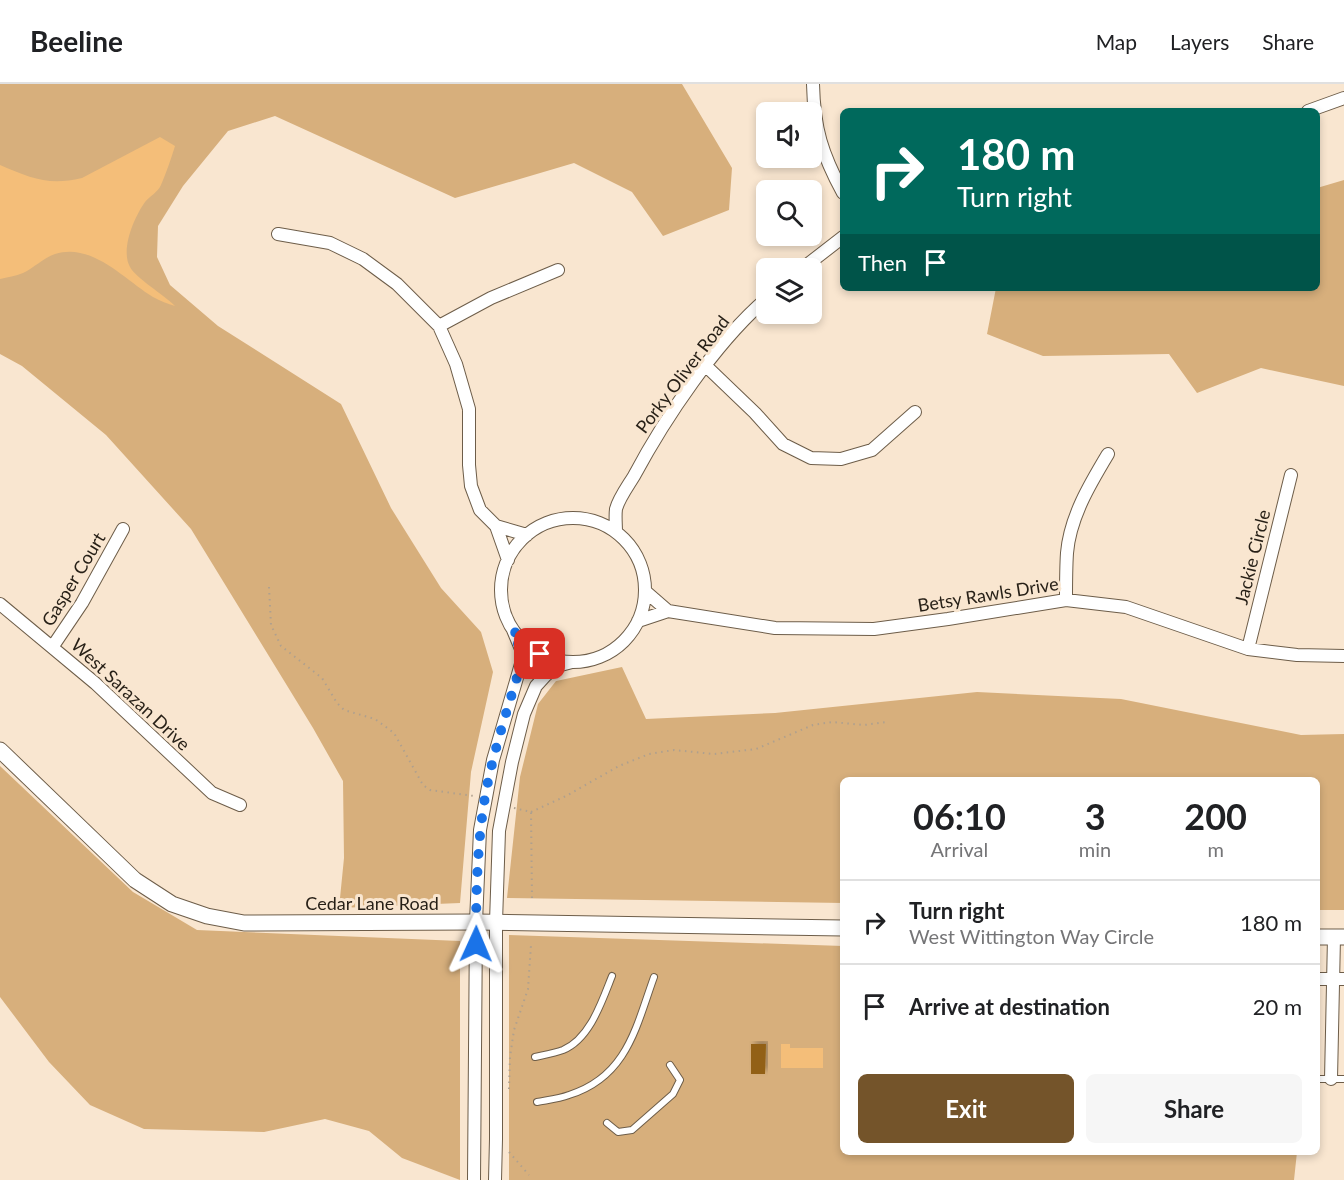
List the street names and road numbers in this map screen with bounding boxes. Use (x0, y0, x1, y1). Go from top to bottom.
street label: Porky Oliver Road (631, 311, 733, 437)
street label: Jackie Circle (1230, 507, 1274, 607)
street label: Gasper Court (36, 528, 110, 630)
street label: Betsy Rawls Drive (916, 572, 1060, 616)
street label: West Sarazan Drive (67, 633, 195, 755)
street label: Cedar Lane Road (305, 892, 439, 914)

